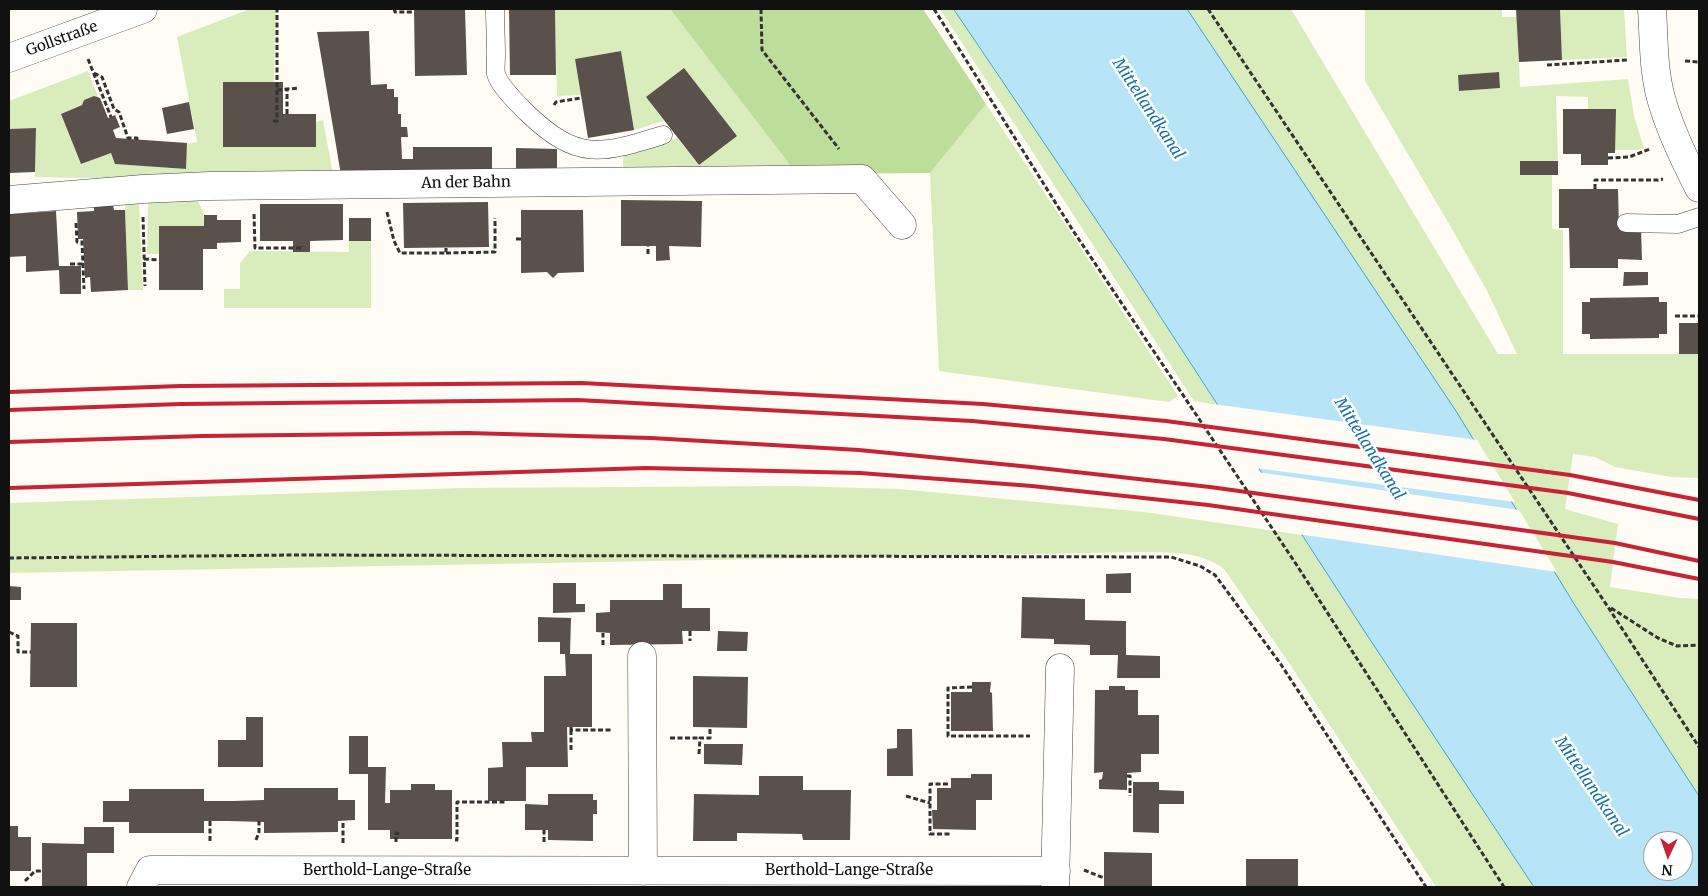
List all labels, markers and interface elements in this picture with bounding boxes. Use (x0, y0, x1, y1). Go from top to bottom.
street label: Gollstraße (24, 18, 100, 60)
water label: Mittellandkanal (1108, 55, 1188, 163)
street label: An der Bahn (421, 173, 511, 193)
water label: Mittellandkanal (1330, 394, 1408, 504)
water label: Mittellandkanal (1550, 733, 1632, 841)
north arrow (1643, 831, 1693, 881)
text: N (1661, 861, 1673, 879)
street label: Berthold-Lange-Straße (303, 862, 471, 880)
street label: Berthold-Lange-Straße (765, 862, 933, 880)

